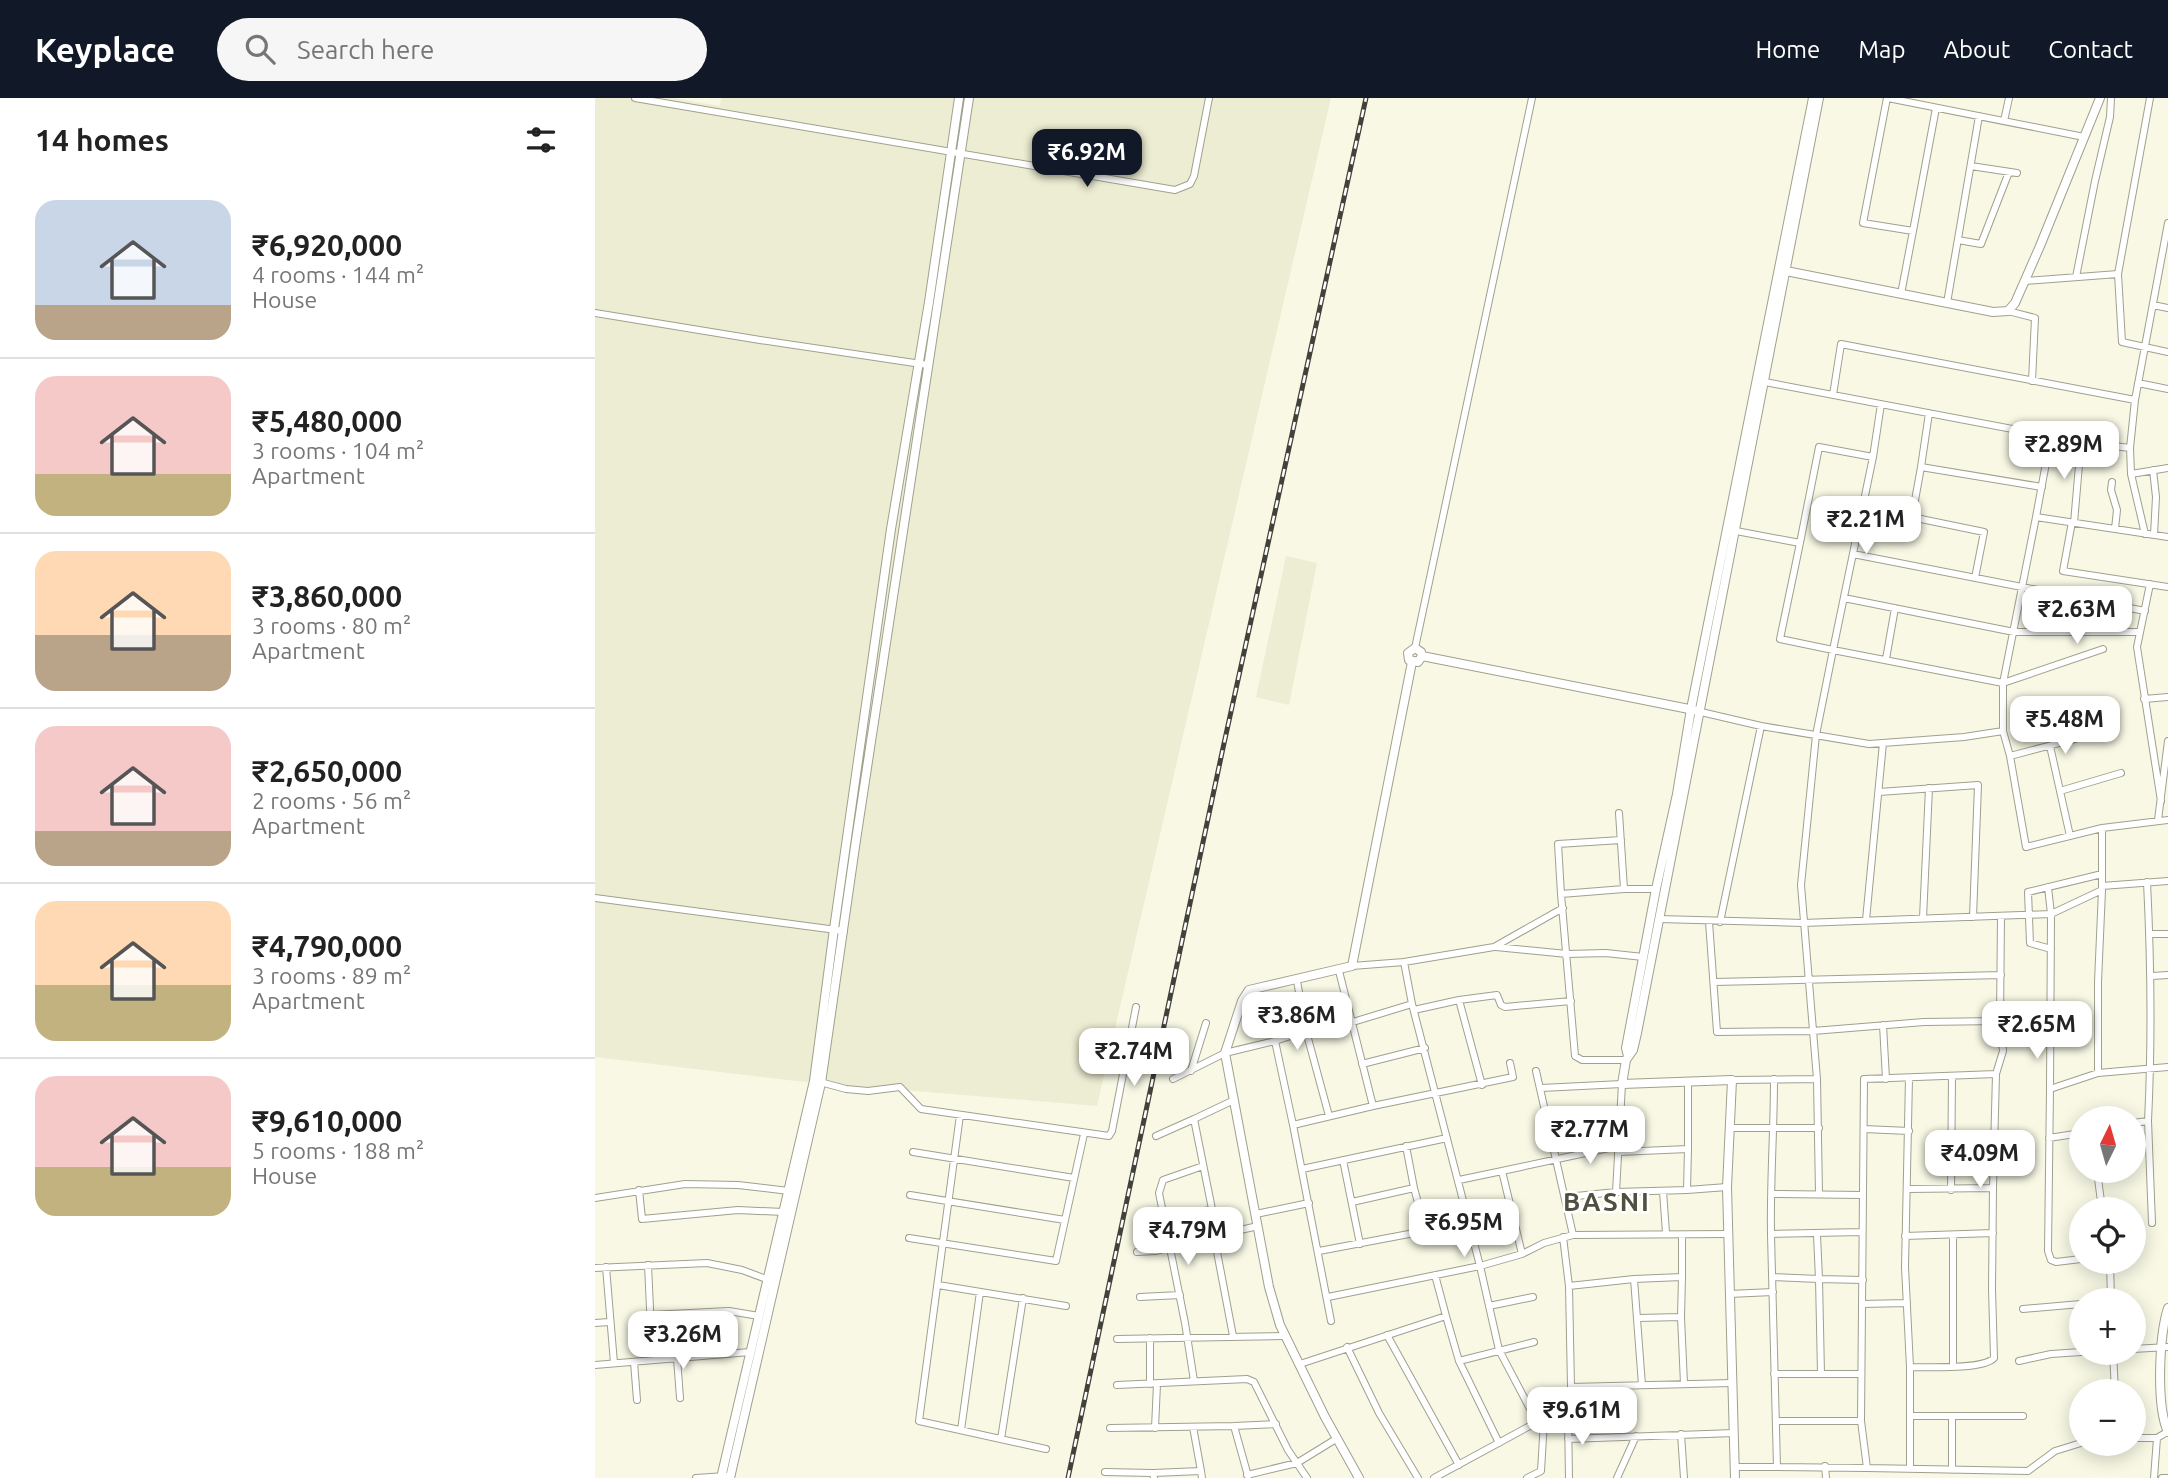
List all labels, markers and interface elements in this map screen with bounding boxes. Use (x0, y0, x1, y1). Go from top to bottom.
search box (217, 18, 707, 81)
icon: search (241, 30, 279, 68)
text: Keyplace (35, 31, 175, 68)
text: Search here (297, 35, 434, 64)
text: Home (1755, 36, 1820, 63)
text: Map (1858, 36, 1905, 63)
text: About (1943, 36, 2010, 63)
text: Contact (2048, 36, 2133, 63)
icon: filters (522, 121, 560, 159)
text: 14 homes (35, 123, 169, 157)
pin: ₹6.92M (1030, 130, 1144, 189)
text: ₹6.92M (1048, 139, 1126, 164)
icon: home (91, 228, 175, 312)
text: ₹6,920,000 (252, 228, 402, 262)
text: 4 rooms · 144 m² (252, 262, 424, 287)
text: House (252, 287, 317, 312)
icon: home (91, 404, 175, 488)
text: ₹5,480,000 (252, 404, 402, 438)
pin: ₹2.89M (2007, 422, 2121, 481)
text: ₹2.89M (2025, 431, 2103, 456)
text: 3 rooms · 104 m² (252, 438, 424, 463)
text: Apartment (252, 463, 365, 488)
pin: ₹2.21M (1809, 496, 1923, 556)
text: ₹2.21M (1827, 506, 1905, 531)
icon: home (91, 579, 175, 663)
text: ₹3,860,000 (252, 579, 402, 613)
pin: ₹2.63M (2020, 587, 2134, 646)
text: ₹2.63M (2038, 596, 2116, 621)
text: 3 rooms · 80 m² (252, 613, 411, 638)
text: Apartment (252, 638, 365, 663)
pin: ₹5.48M (2008, 696, 2122, 756)
text: ₹5.48M (2026, 706, 2104, 731)
icon: home (91, 754, 175, 838)
text: ₹2,650,000 (252, 754, 402, 788)
text: 2 rooms · 56 m² (252, 788, 411, 813)
text: Apartment (252, 813, 365, 838)
icon: home (91, 929, 175, 1013)
text: ₹4,790,000 (252, 929, 402, 963)
text: 3 rooms · 89 m² (252, 963, 411, 988)
text: Apartment (252, 988, 365, 1013)
pin: ₹3.86M (1240, 992, 1354, 1052)
text: ₹3.86M (1258, 1002, 1336, 1027)
pin: ₹2.65M (1980, 1002, 2094, 1061)
text: ₹2.65M (1998, 1011, 2076, 1036)
pin: ₹2.74M (1077, 1028, 1191, 1088)
text: ₹2.74M (1095, 1038, 1173, 1063)
icon: home (91, 1104, 175, 1188)
text: ₹9,610,000 (252, 1104, 402, 1138)
north arrow (2069, 1106, 2145, 1183)
map controls (2069, 1106, 2146, 1456)
pin: ₹2.77M (1533, 1107, 1647, 1166)
text: ₹2.77M (1551, 1116, 1629, 1141)
pin: ₹4.09M (1923, 1130, 2037, 1190)
text: 5 rooms · 188 m² (252, 1138, 424, 1163)
text: ₹4.09M (1941, 1140, 2019, 1165)
text: House (252, 1163, 317, 1188)
district label: BASNI (1563, 1187, 1651, 1216)
button: locate (2069, 1197, 2146, 1274)
pin: ₹6.95M (1407, 1200, 1521, 1259)
pin: ₹4.79M (1131, 1208, 1245, 1267)
text: ₹6.95M (1425, 1209, 1503, 1234)
text: ₹4.79M (1149, 1217, 1227, 1242)
button: + (2069, 1288, 2146, 1365)
pin: ₹3.26M (626, 1312, 740, 1371)
text: ₹3.26M (644, 1321, 722, 1346)
button: − (2069, 1379, 2146, 1456)
pin: ₹9.61M (1525, 1388, 1639, 1447)
text: ₹9.61M (1543, 1397, 1621, 1422)

